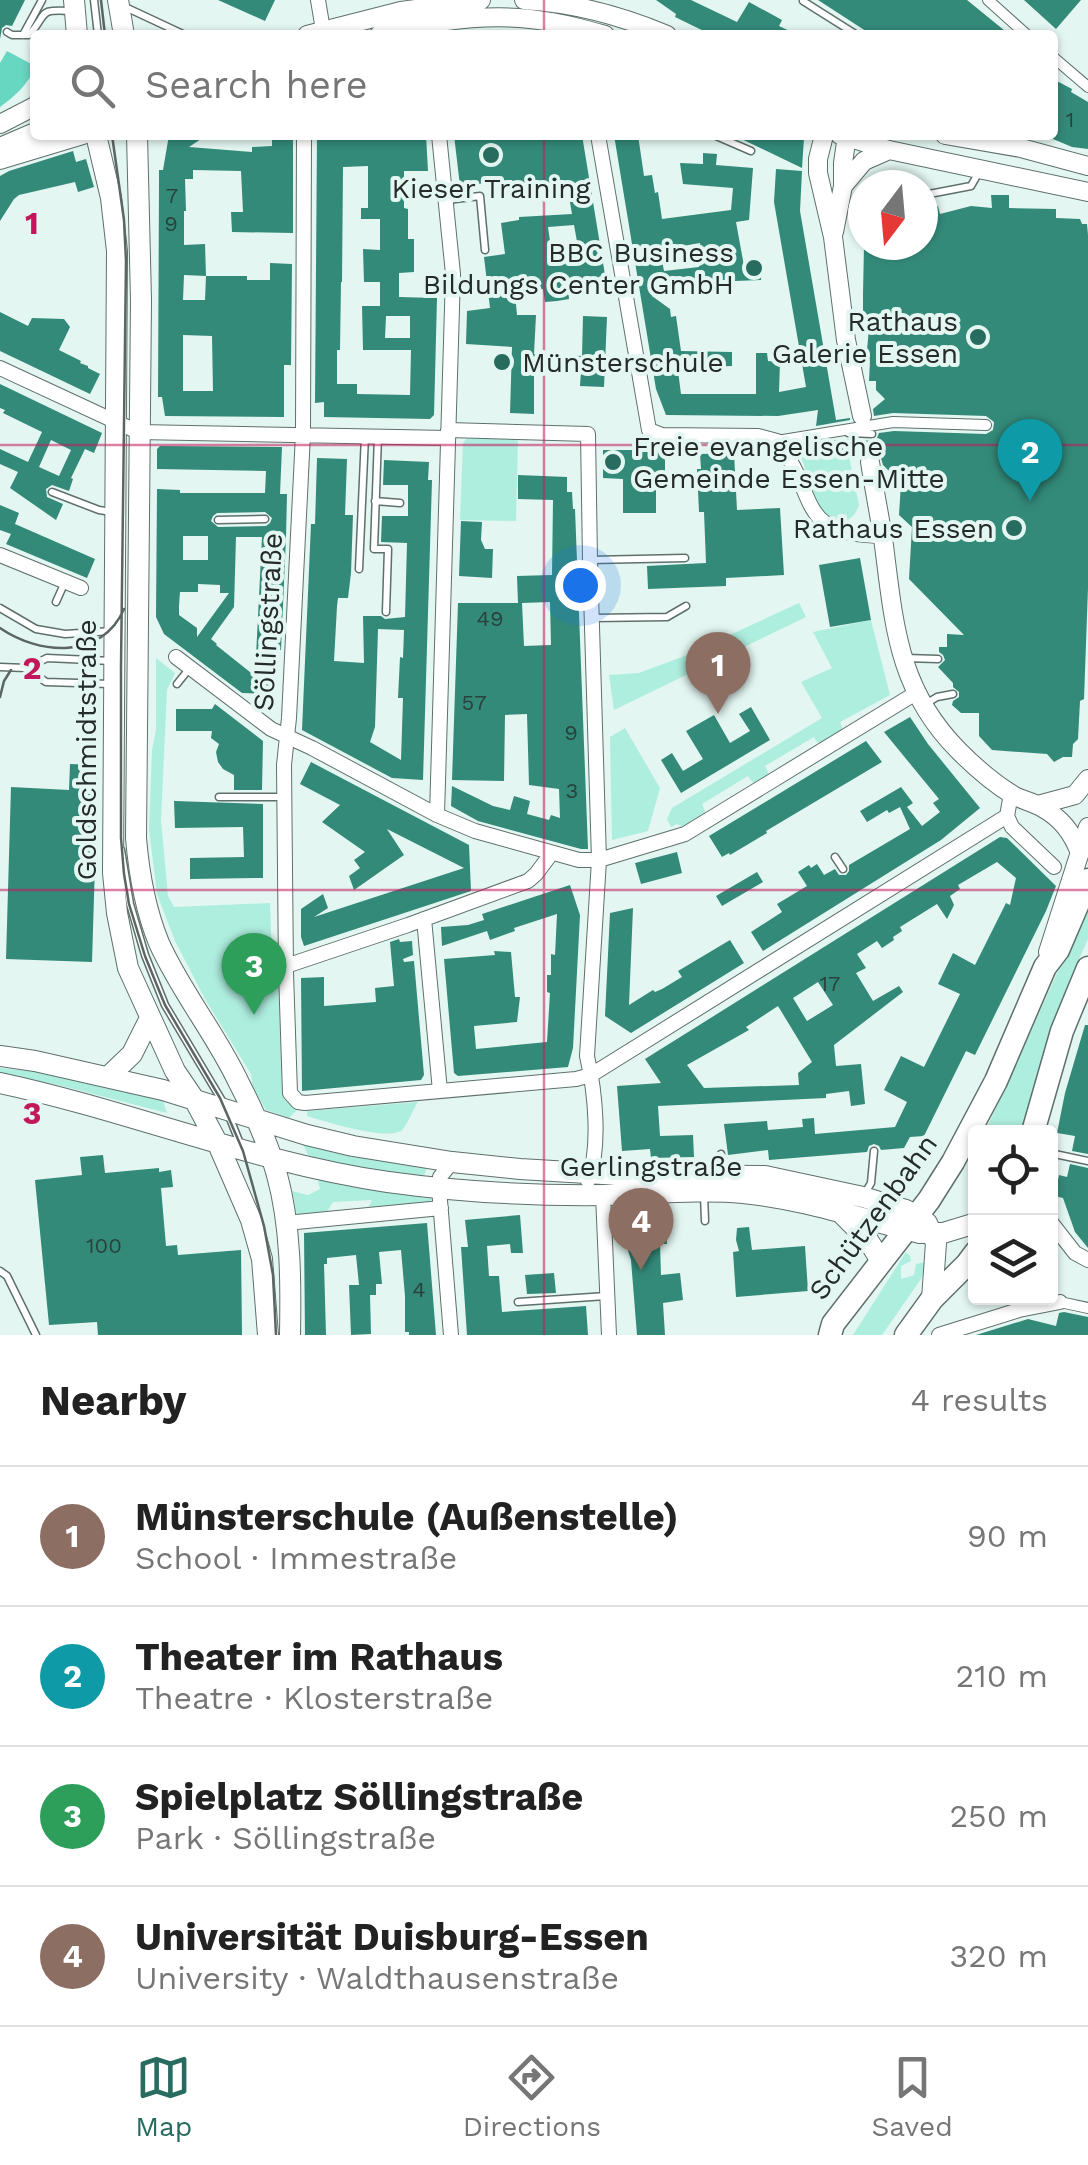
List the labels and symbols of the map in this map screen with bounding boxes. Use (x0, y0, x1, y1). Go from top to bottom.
house number: 1 (1066, 107, 1074, 132)
marker: Kieser Training (480, 144, 502, 166)
north arrow (848, 170, 938, 260)
place label: Kieser Training (392, 172, 590, 205)
house number: 7 (166, 183, 178, 208)
text: 1 (25, 204, 39, 242)
house number: 9 (164, 211, 178, 236)
place label: BBC Business Bildungs Center GmbH (423, 236, 734, 301)
marker: BBC Business Bildungs Center GmbH (743, 257, 765, 279)
place label: Rathaus Galerie Essen (772, 305, 958, 370)
marker: Rathaus Galerie Essen (967, 326, 989, 348)
place label: Münsterschule (522, 346, 724, 379)
marker: Münsterschule (491, 351, 513, 373)
pin: 2 (998, 418, 1062, 501)
place label: Freie evangelische Gemeinde Essen-Mitte (633, 430, 945, 495)
marker: Freie evangelische Gemeinde Essen-Mitte (602, 451, 624, 473)
place label: Rathaus Essen (793, 512, 994, 545)
marker: Rathaus Essen (1003, 517, 1025, 539)
street label: Söllingstraße (247, 532, 289, 712)
your location (555, 560, 606, 611)
house number: 49 (476, 606, 504, 631)
street label: Goldschmidtstraße (70, 619, 103, 881)
pin: 1 (686, 632, 750, 714)
text: 2 (22, 649, 42, 687)
house number: 57 (461, 690, 487, 715)
house number: 9 (564, 720, 578, 745)
house number: 3 (566, 778, 578, 803)
pin: 3 (222, 932, 286, 1015)
house number: 17 (820, 971, 840, 996)
text: 3 (23, 1094, 41, 1132)
street label: Schützenbahn (802, 1128, 944, 1306)
street label: Gerlingstraße (560, 1150, 742, 1183)
pin: 4 (608, 1188, 674, 1270)
house number: 100 (86, 1233, 122, 1258)
house number: 4 (412, 1277, 426, 1302)

